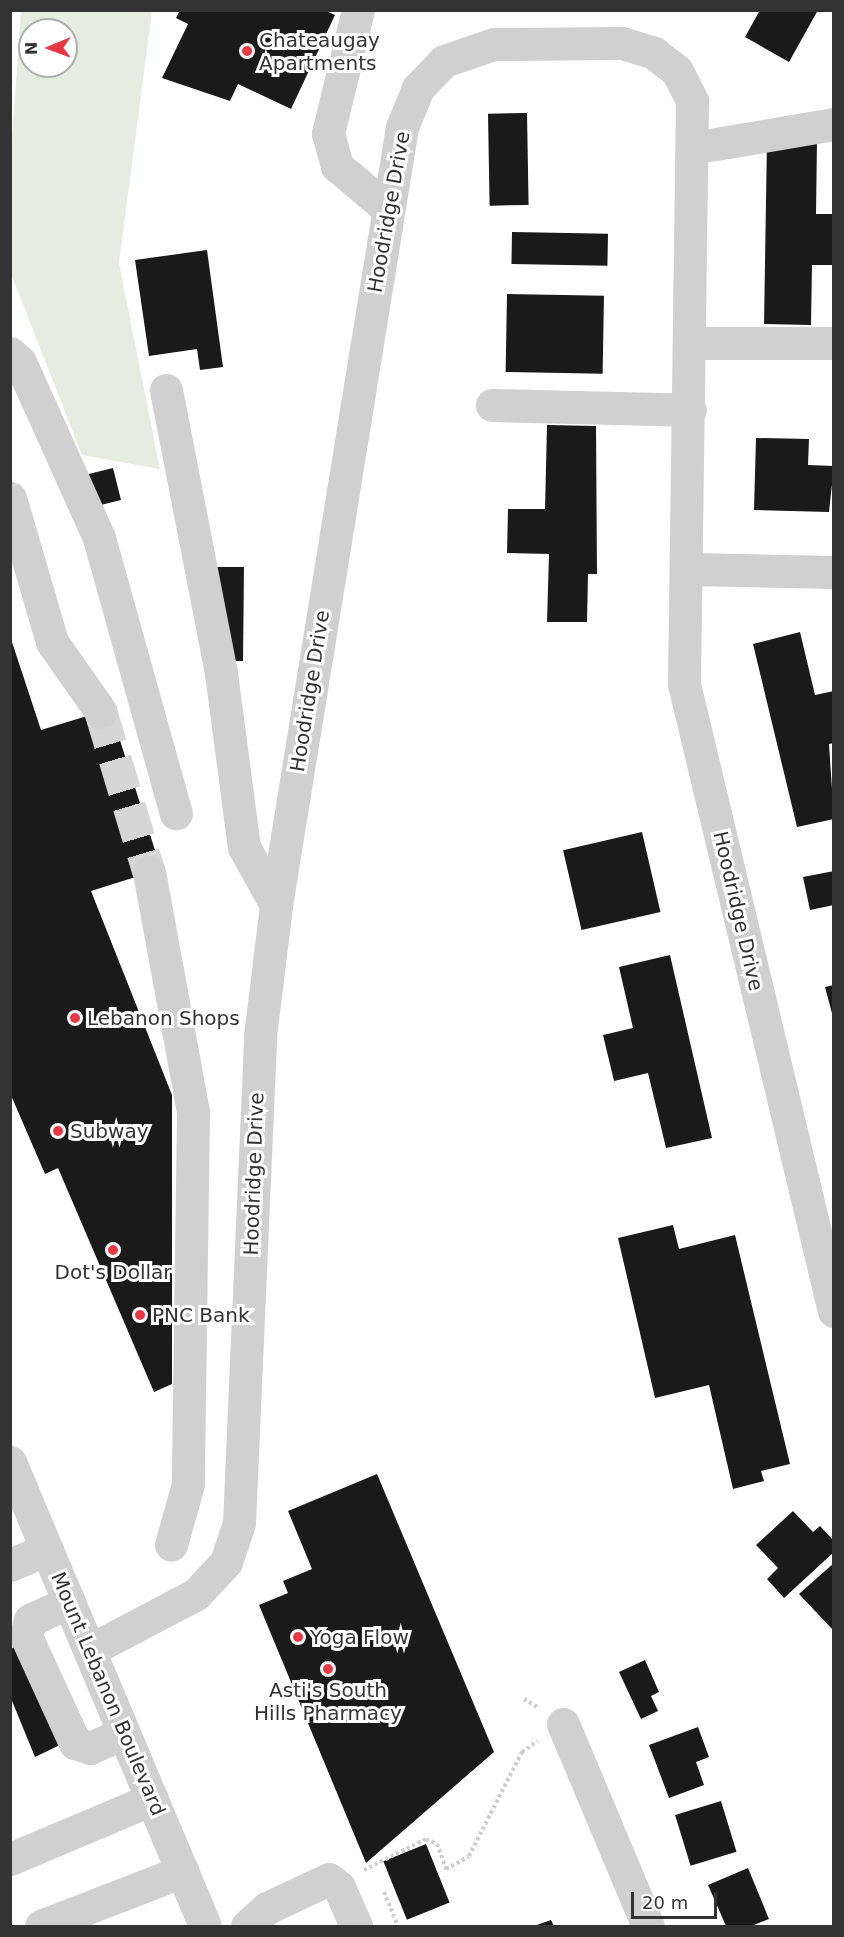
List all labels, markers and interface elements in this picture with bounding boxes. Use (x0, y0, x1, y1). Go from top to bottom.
north arrow (18, 18, 78, 78)
place label: Chateaugay Apartments (259, 28, 380, 75)
text: N (22, 41, 41, 55)
marker: Chateaugay Apartments (240, 44, 254, 58)
street label: Hoodridge Drive (363, 129, 415, 295)
street label: Hoodridge Drive (285, 608, 335, 774)
street label: Hoodridge Drive (708, 829, 768, 993)
place label: Lebanon Shops (87, 1006, 240, 1030)
marker: Lebanon Shops (68, 1011, 82, 1025)
street label: Hoodridge Drive (239, 1092, 269, 1256)
place label: Subway (70, 1119, 149, 1143)
marker: Subway (51, 1124, 65, 1138)
marker: Dot's Dollar (106, 1243, 120, 1257)
place label: Dot's Dollar (55, 1260, 171, 1284)
place label: PNC Bank (152, 1303, 250, 1327)
marker: PNC Bank (133, 1308, 147, 1322)
street label: Mount Lebanon Boulevard (46, 1569, 170, 1819)
place label: Yoga Flow (310, 1625, 409, 1649)
marker: Yoga Flow (291, 1630, 305, 1644)
marker: Asti's South Hills Pharmacy (321, 1662, 335, 1676)
place label: Asti's South Hills Pharmacy (254, 1678, 402, 1725)
scale bar (634, 1880, 720, 1918)
text: 20 m (642, 1892, 688, 1913)

